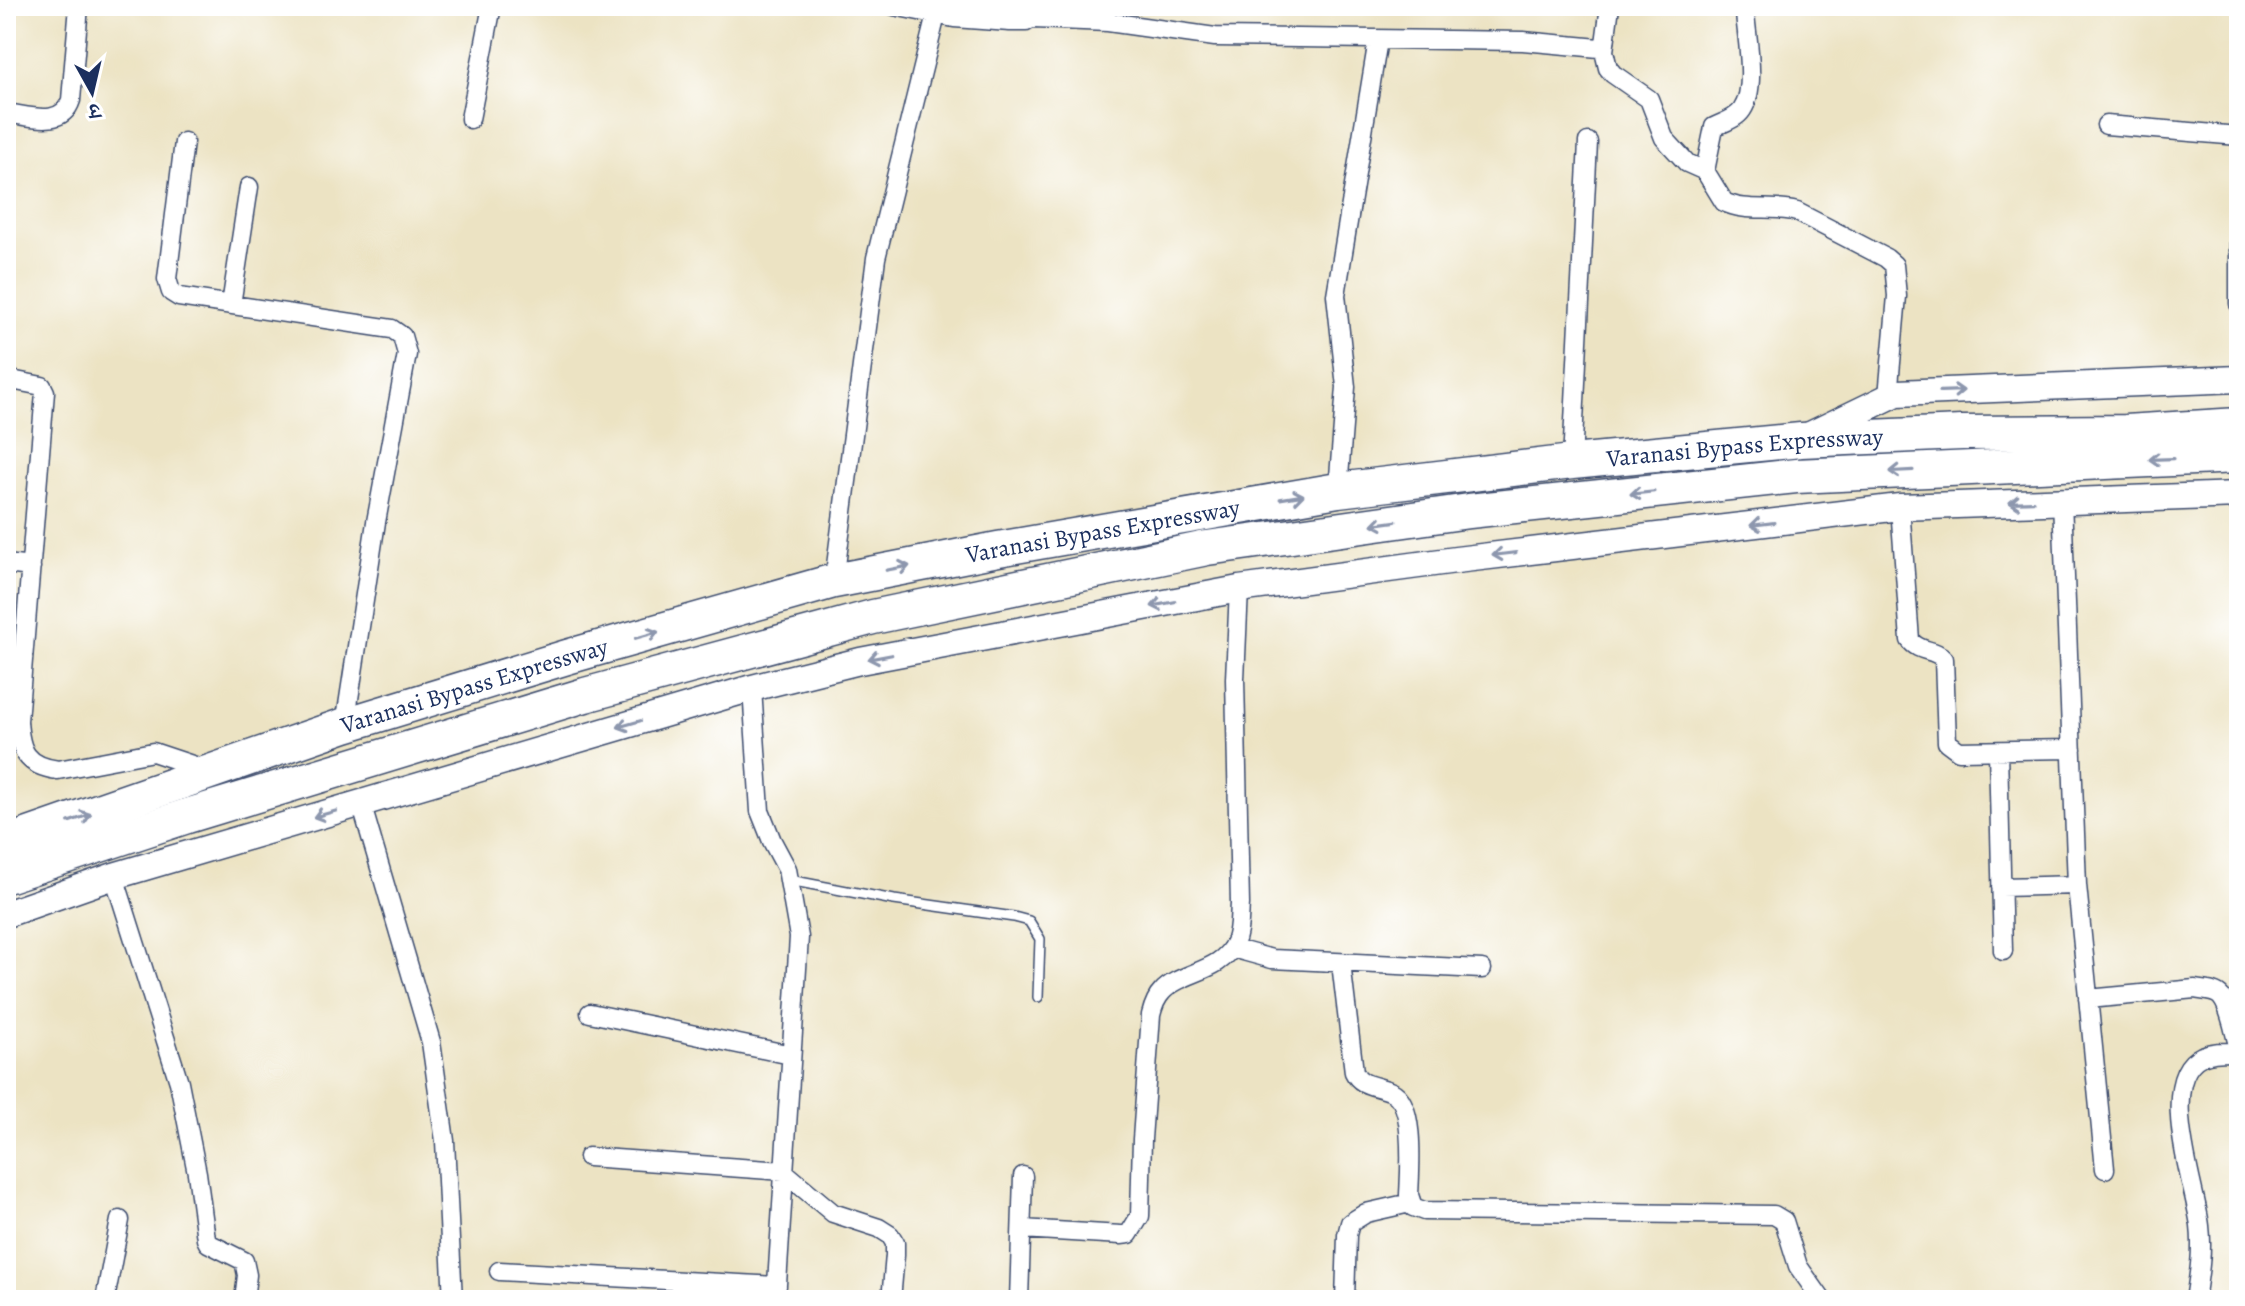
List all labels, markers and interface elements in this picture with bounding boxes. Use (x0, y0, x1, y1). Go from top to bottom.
north arrow (52, 52, 132, 132)
text: उ (85, 95, 104, 127)
one-way arrow (1938, 383, 1965, 398)
street label: Varanasi Bypass Expressway (1604, 420, 1884, 475)
one-way arrow (2148, 451, 2175, 466)
one-way arrow (1888, 464, 1915, 479)
one-way arrow (1629, 485, 1656, 500)
one-way arrow (1278, 489, 1304, 504)
street label: Varanasi Bypass Expressway (962, 491, 1242, 571)
one-way arrow (2008, 495, 2035, 510)
one-way arrow (1372, 516, 1397, 531)
one-way arrow (1749, 516, 1776, 531)
one-way arrow (1492, 547, 1517, 562)
one-way arrow (885, 560, 910, 575)
one-way arrow (1150, 597, 1176, 612)
one-way arrow (633, 626, 659, 641)
street label: Varanasi Bypass Expressway (336, 630, 612, 742)
one-way arrow (867, 650, 893, 665)
one-way arrow (616, 717, 642, 732)
one-way arrow (313, 807, 339, 822)
one-way arrow (67, 809, 92, 824)

